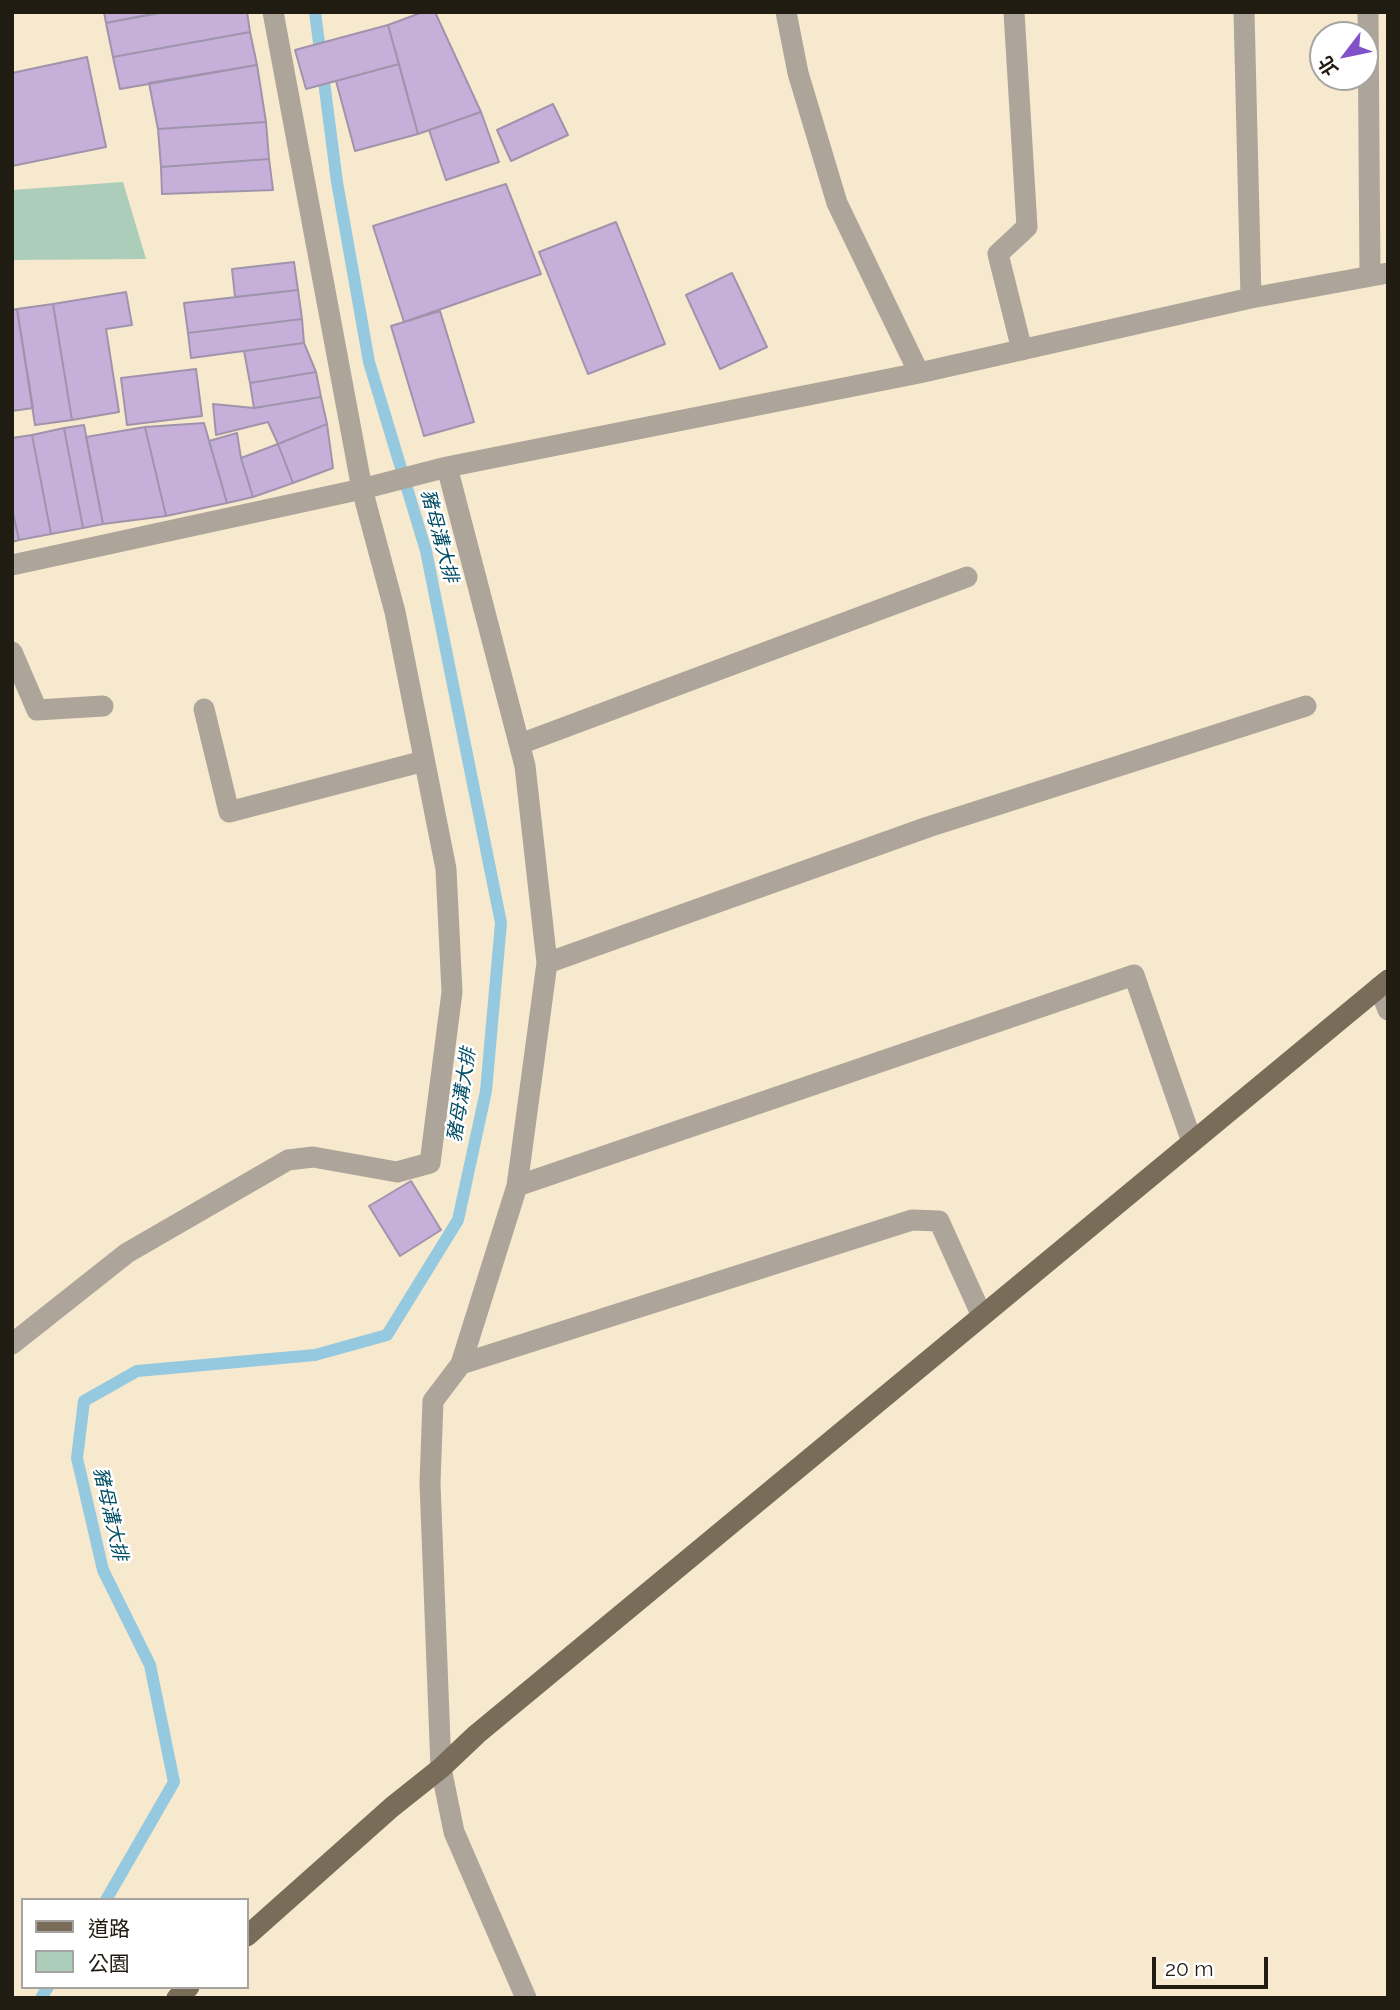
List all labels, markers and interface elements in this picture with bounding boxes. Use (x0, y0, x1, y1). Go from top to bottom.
north arrow (1309, 21, 1379, 91)
text: 北 (1314, 52, 1342, 80)
water label: 豬母溝大排 (416, 487, 462, 585)
water label: 豬母溝大排 (443, 1046, 481, 1144)
water label: 豬母溝大排 (88, 1465, 132, 1563)
legend (21, 1898, 248, 1989)
text: 道路 (88, 1916, 130, 1941)
scale bar (1155, 1944, 1270, 1988)
text: 公園 (88, 1951, 130, 1976)
text: 20 m (1165, 1956, 1213, 1981)

